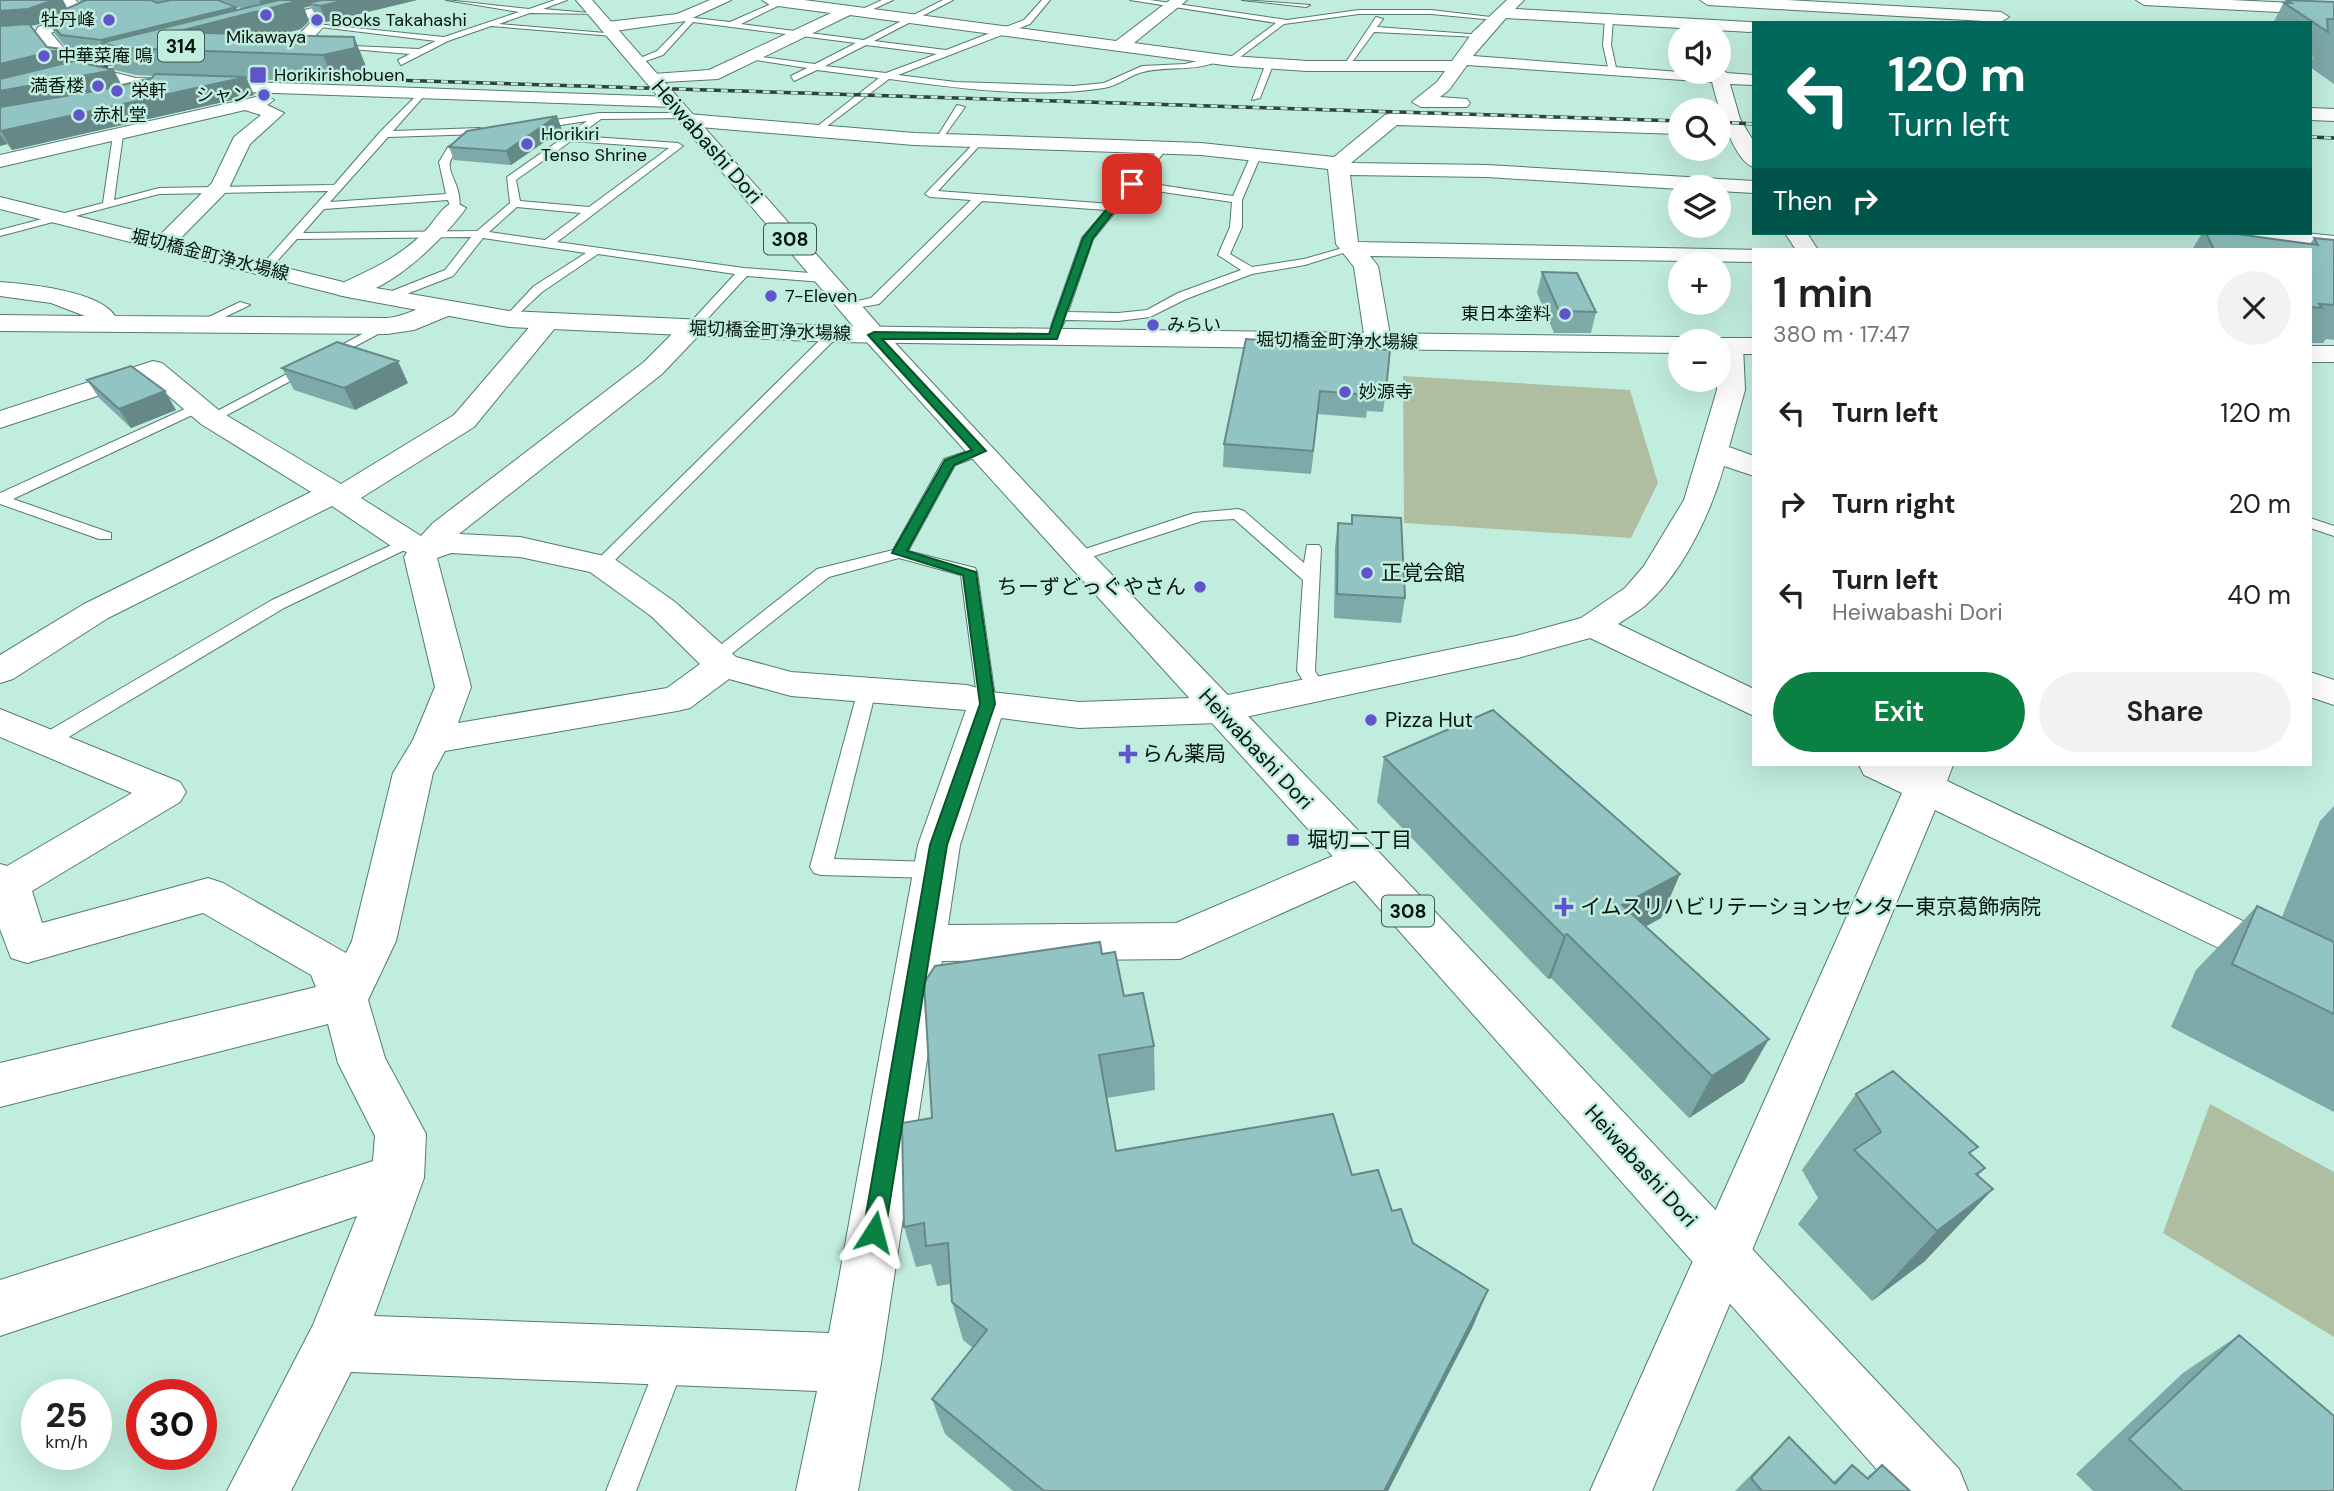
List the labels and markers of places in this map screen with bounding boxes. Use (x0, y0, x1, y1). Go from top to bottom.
marker: Mikawaya (258, 7, 274, 23)
place label: 牡丹峰 (41, 8, 95, 32)
place label: Books Takahashi (331, 8, 467, 32)
marker: 牡丹峰 (101, 12, 117, 28)
marker: Books Takahashi (309, 12, 325, 28)
place label: Mikawaya (226, 25, 306, 49)
place label: 中華菜庵 鳴 (58, 44, 153, 68)
marker: 中華菜庵 鳴 (36, 48, 52, 64)
place label: Horikirishobuen (274, 63, 404, 87)
marker: Horikirishobuen (248, 65, 268, 85)
place label: 満香楼 (30, 74, 84, 98)
marker: 満香楼 (90, 78, 106, 94)
place label: 栄軒 (131, 79, 167, 103)
marker: 栄軒 (109, 83, 125, 99)
place label: シャン (196, 83, 250, 107)
marker: シャン (256, 87, 272, 103)
place label: 赤札堂 (93, 103, 147, 127)
marker: 赤札堂 (71, 107, 87, 123)
place label: Horikiri Tenso Shrine (541, 122, 647, 167)
marker: Horikiri Tenso Shrine (519, 136, 535, 152)
pin (1102, 154, 1162, 214)
place label: 7-Eleven (785, 284, 857, 308)
marker: 7-Eleven (763, 288, 779, 304)
place label: 東日本塗料 (1461, 302, 1551, 326)
marker: 東日本塗料 (1557, 306, 1573, 322)
place label: みらい (1167, 313, 1221, 337)
marker: みらい (1145, 317, 1161, 333)
place label: 妙源寺 (1359, 380, 1413, 404)
marker: 妙源寺 (1337, 384, 1353, 400)
place label: 正覚会館 (1381, 559, 1465, 587)
marker: 正覚会館 (1359, 565, 1375, 581)
place label: ちーずどっぐやさん (997, 573, 1186, 601)
marker: ちーずどっぐやさん (1192, 579, 1208, 595)
place label: Pizza Hut (1385, 706, 1473, 734)
marker: Pizza Hut (1363, 712, 1379, 728)
place label: らん薬局 (1142, 740, 1226, 768)
marker: らん薬局 (1120, 746, 1136, 762)
place label: 堀切二丁目 (1307, 826, 1412, 854)
marker: 堀切二丁目 (1285, 832, 1301, 848)
place label: イムスリハビリテーションセンター東京葛飾病院 (1580, 893, 2041, 921)
marker: イムスリハビリテーションセンター東京葛飾病院 (1554, 897, 1574, 917)

